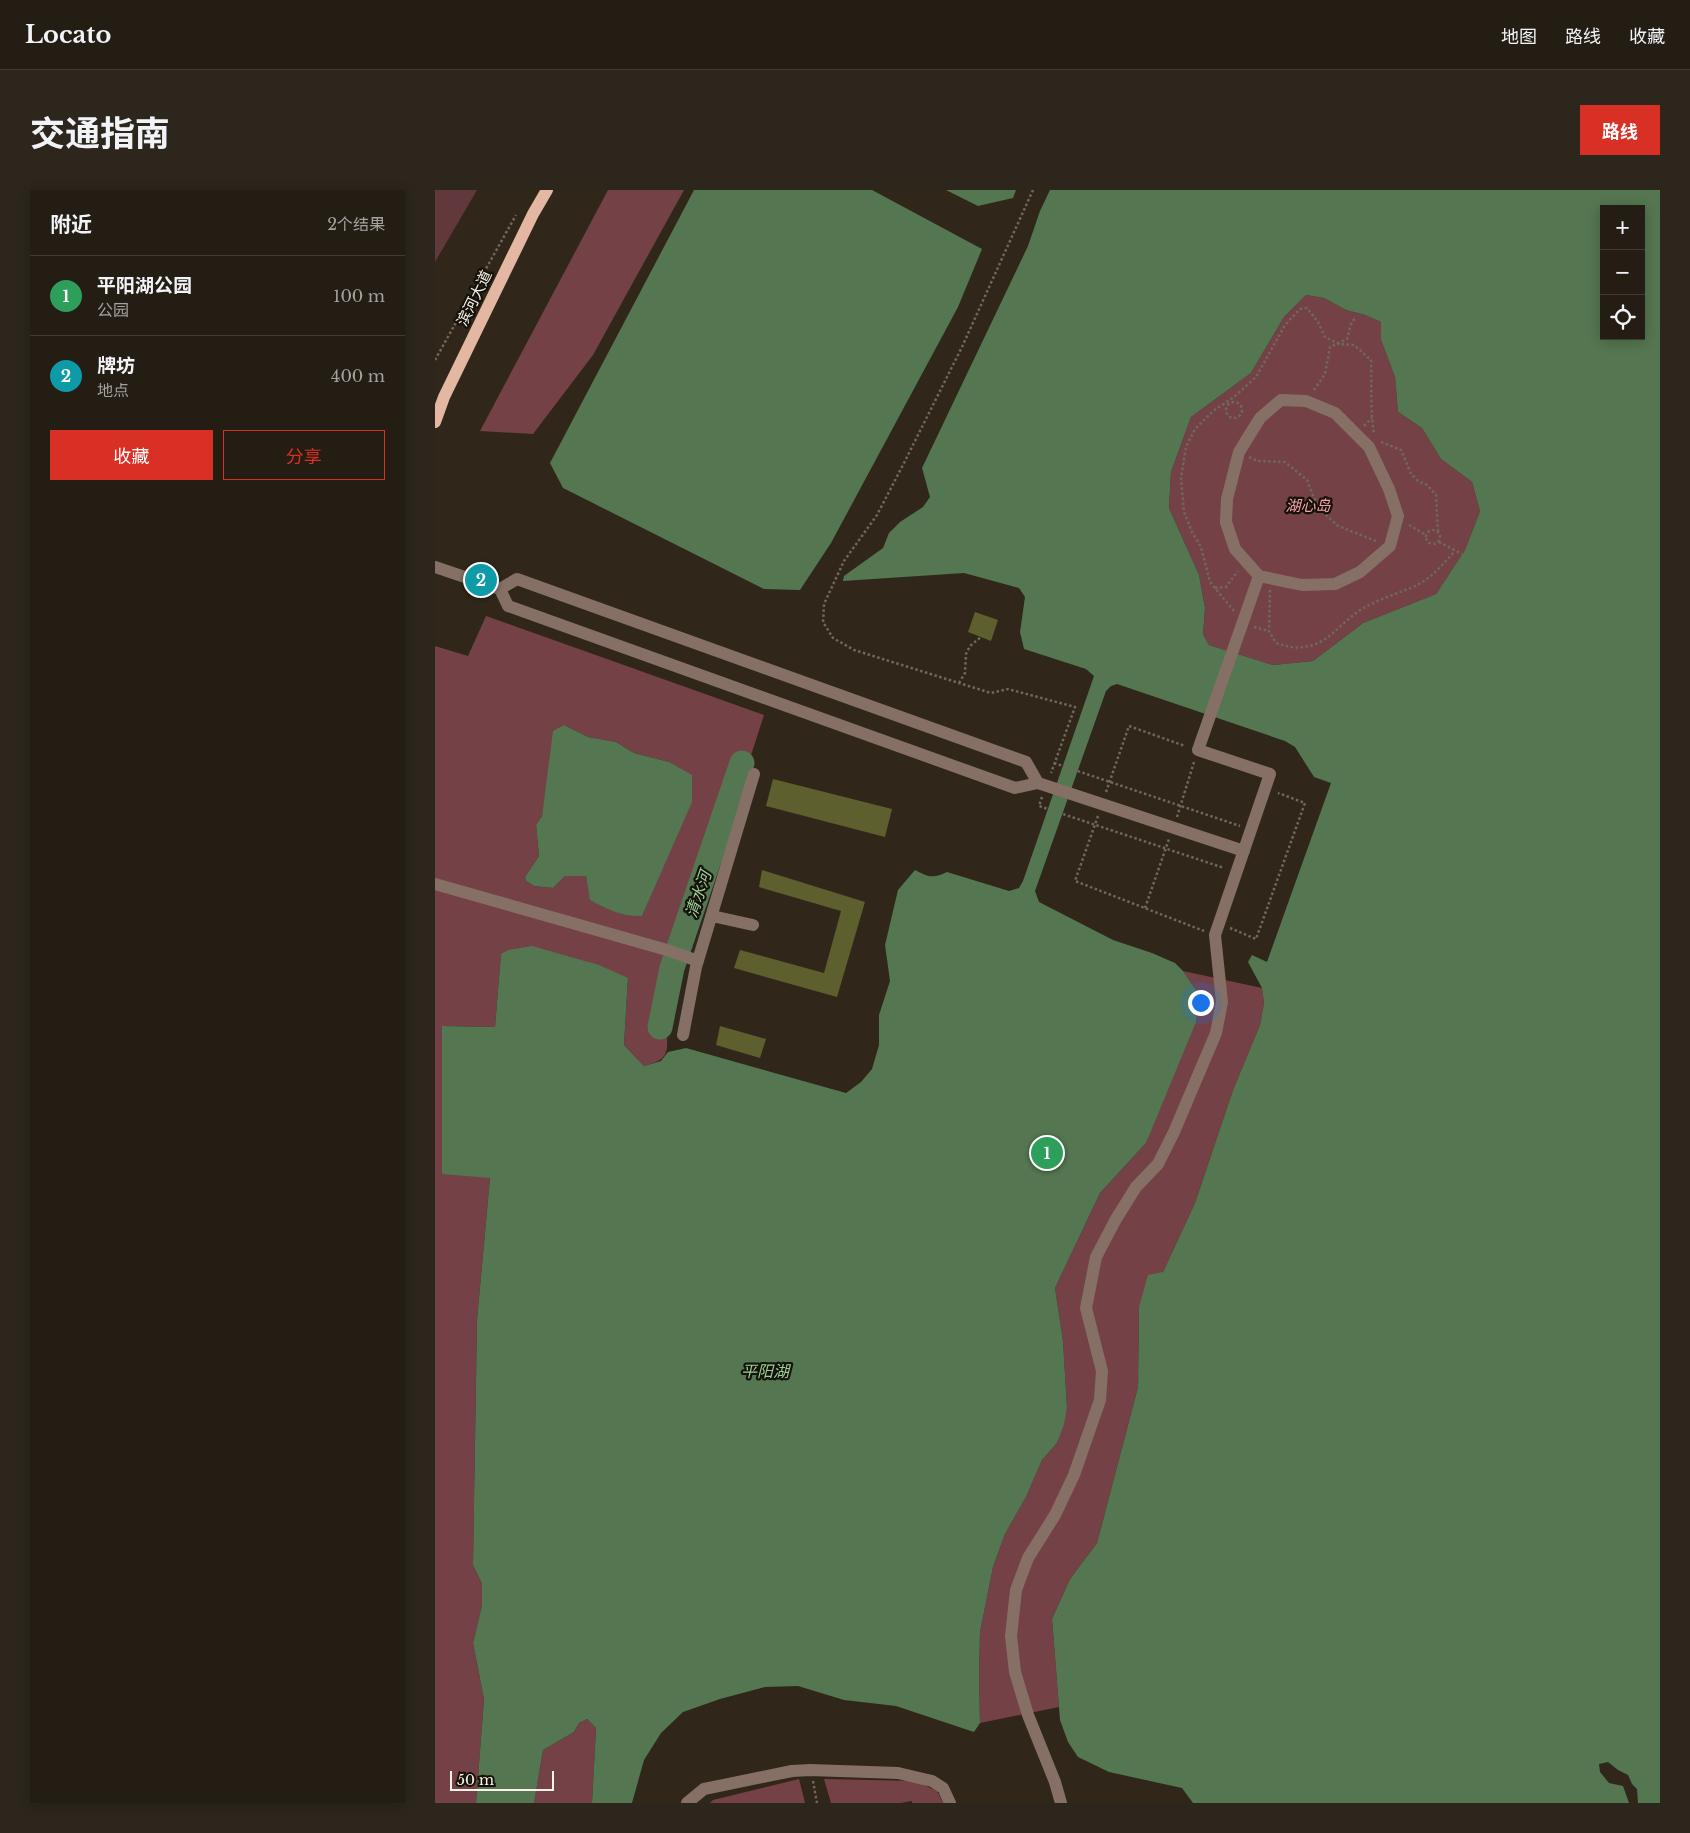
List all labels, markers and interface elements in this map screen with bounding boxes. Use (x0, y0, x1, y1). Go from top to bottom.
text: Locato (25, 20, 111, 49)
text: 地图 (1501, 26, 1537, 48)
text: 路线 (1565, 26, 1601, 48)
text: 收藏 (1629, 26, 1665, 48)
button: 路线 (1580, 105, 1660, 155)
text: 交通指南 (30, 112, 170, 155)
map controls (1600, 205, 1645, 340)
button: + (1600, 205, 1645, 250)
text: 附近 (50, 212, 92, 238)
text: 2个结果 (327, 214, 385, 234)
button: − (1600, 250, 1645, 295)
street label: 滨河大道 (452, 267, 496, 329)
text: 平阳湖公园 (97, 274, 192, 297)
text: 1 (63, 286, 69, 306)
text: 100 m (333, 286, 385, 306)
button: locate (1600, 295, 1645, 340)
text: 公园 (97, 300, 129, 320)
text: 牌坊 (97, 354, 135, 377)
text: 2 (61, 366, 71, 386)
text: 400 m (331, 366, 385, 386)
text: 地点 (97, 380, 129, 400)
button: 收藏 (50, 430, 213, 480)
button: 分享 (223, 430, 385, 480)
park label: 湖心岛 (1285, 496, 1331, 515)
pin: 2 (465, 561, 497, 599)
water label: 清水河 (681, 865, 716, 920)
your location (1188, 990, 1214, 1016)
pin: 1 (1031, 1134, 1063, 1172)
water label: 平阳湖 (741, 1361, 792, 1381)
scale bar (450, 1768, 554, 1791)
text: 50 m (457, 1771, 494, 1789)

